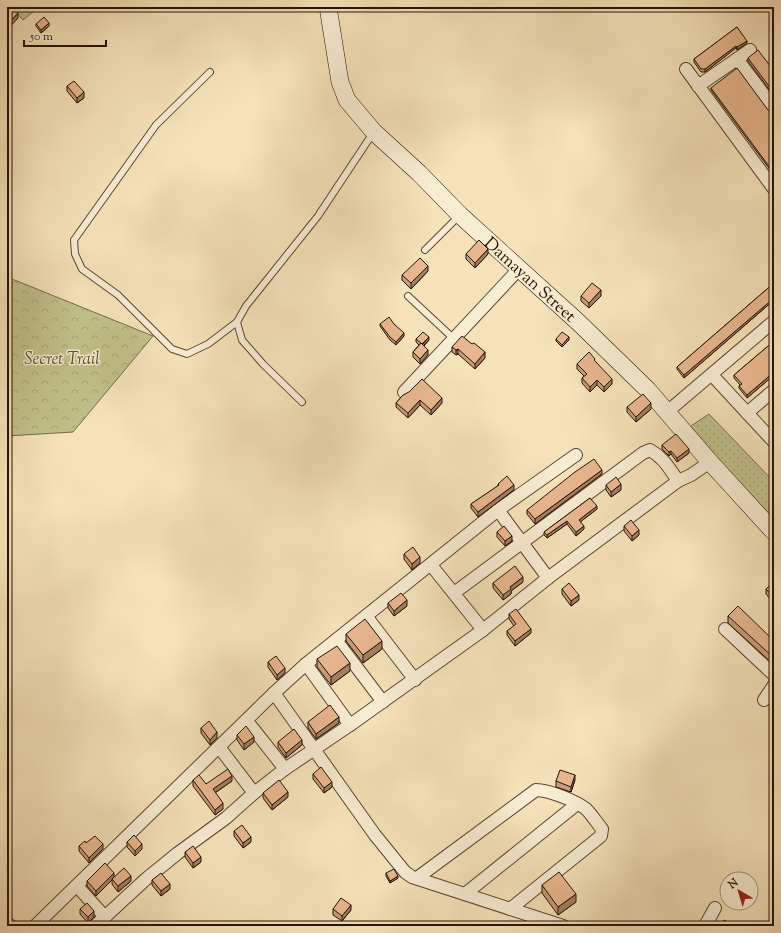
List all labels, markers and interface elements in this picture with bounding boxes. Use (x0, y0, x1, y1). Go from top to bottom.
scale bar (24, 22, 106, 48)
text: 50 m (29, 28, 53, 46)
street label: Damayan Street (478, 232, 581, 329)
park label: Secret Trail (24, 348, 100, 372)
north arrow (719, 871, 759, 911)
text: N (724, 875, 742, 894)

